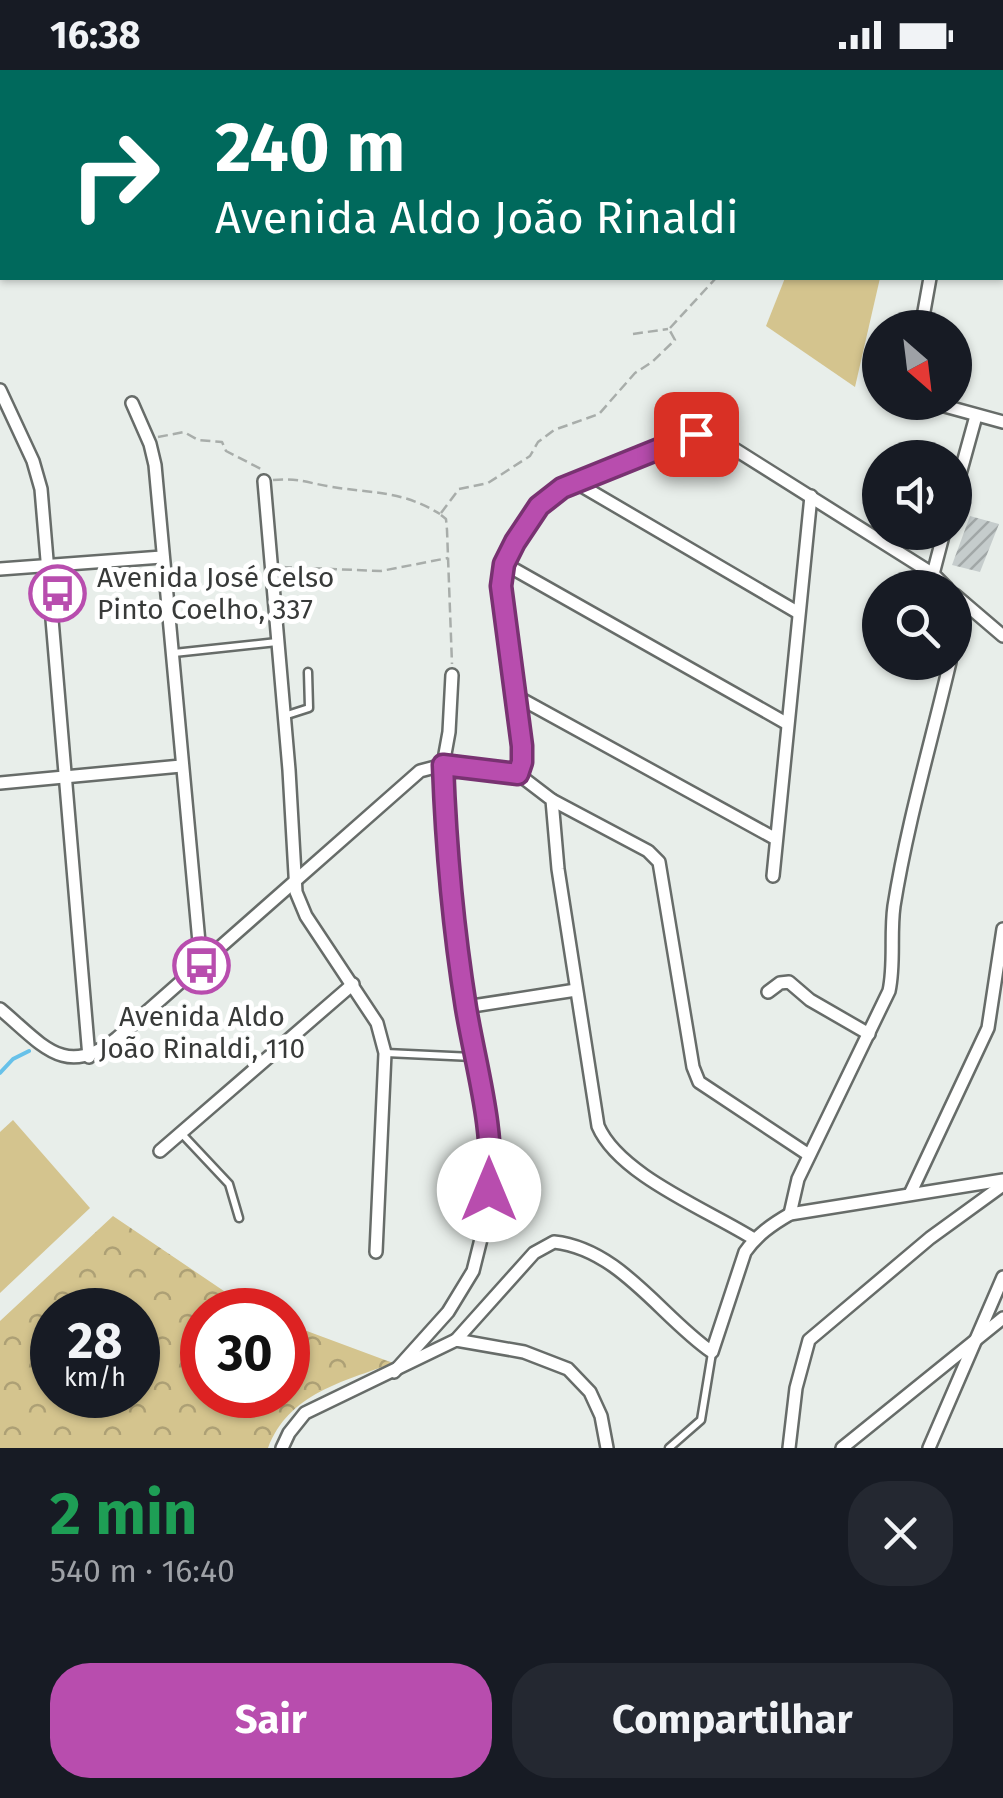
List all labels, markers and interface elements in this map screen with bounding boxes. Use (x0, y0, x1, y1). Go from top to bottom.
text: 16:38 (50, 12, 141, 58)
text: 240 m (215, 106, 405, 190)
icon: right (50, 110, 180, 240)
text: Avenida Aldo João Rinaldi (215, 191, 739, 245)
north arrow (862, 310, 972, 420)
map controls (862, 310, 972, 680)
pin (654, 392, 739, 477)
icon: arrive (669, 407, 724, 462)
button: sound (862, 440, 972, 550)
place label: Avenida José Celso Pinto Coelho, 337 (97, 561, 334, 626)
bus stop icon: Avenida José Celso Pinto Coelho, 337 (28, 563, 88, 623)
button: search (862, 570, 972, 680)
bus stop icon: Avenida Aldo João Rinaldi, 110 (172, 935, 232, 995)
place label: Avenida Aldo João Rinaldi, 110 (99, 1000, 305, 1065)
position arrow (437, 1138, 541, 1242)
speed limit sign: 30 (180, 1288, 310, 1418)
text: 28 (68, 1311, 122, 1371)
text: km/h (64, 1363, 126, 1393)
text: 2 min (50, 1478, 197, 1550)
button: close (848, 1481, 953, 1586)
text: 540 m · 16:40 (50, 1552, 235, 1590)
button: Sair (50, 1663, 492, 1778)
button: Compartilhar (512, 1663, 953, 1778)

